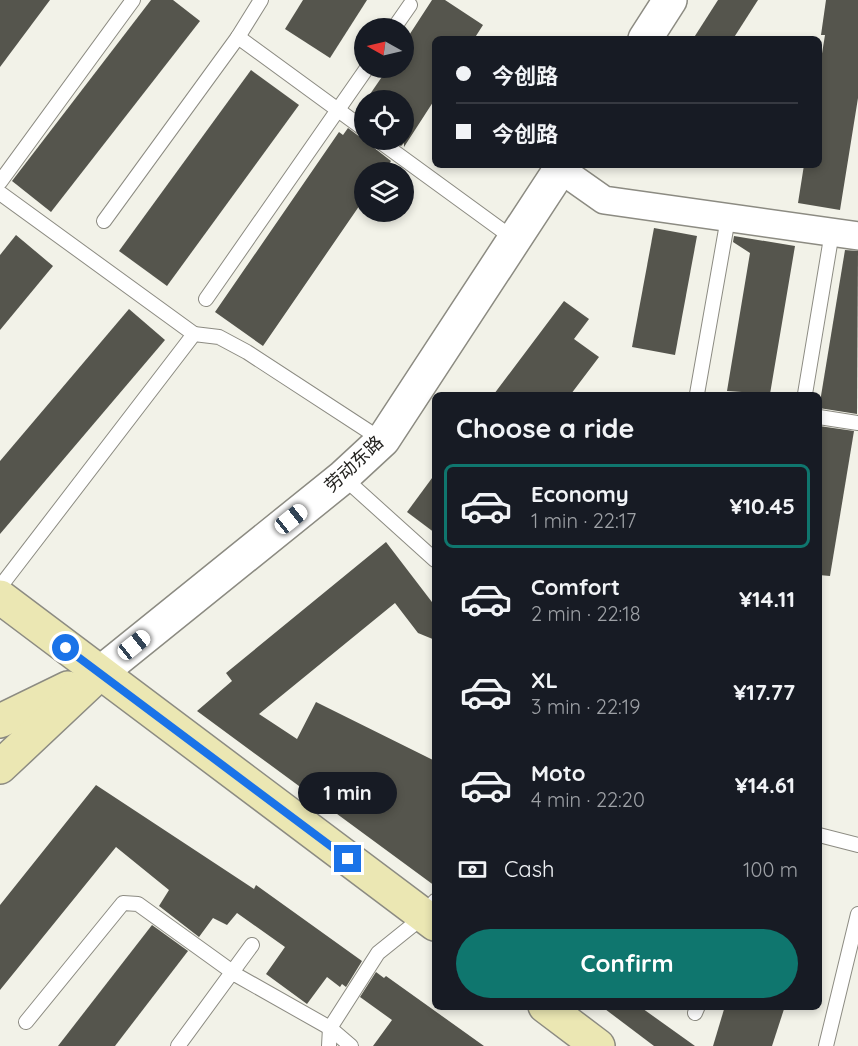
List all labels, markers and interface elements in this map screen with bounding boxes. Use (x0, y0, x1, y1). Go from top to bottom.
north arrow (354, 18, 414, 78)
map controls (354, 18, 414, 222)
text: 今创路 (492, 62, 558, 90)
button: locate (354, 90, 414, 150)
text: 今创路 (492, 120, 558, 148)
button: layers (354, 162, 414, 222)
text: Choose a ride (456, 411, 634, 445)
street label: 劳动东路 (319, 431, 388, 497)
icon: car (459, 479, 513, 533)
text: Economy (531, 480, 629, 508)
text: ¥10.45 (729, 492, 795, 520)
car (271, 501, 311, 537)
text: 1 min · 22:17 (531, 508, 636, 533)
icon: car (459, 572, 513, 626)
text: Comfort (531, 573, 620, 601)
text: ¥14.11 (739, 585, 795, 613)
text: 2 min · 22:18 (531, 601, 641, 626)
car (114, 627, 154, 663)
route start (52, 634, 79, 661)
icon: car (459, 665, 513, 719)
text: XL (531, 666, 558, 694)
text: ¥17.77 (733, 678, 795, 706)
text: 3 min · 22:19 (531, 694, 640, 719)
icon: car (459, 758, 513, 812)
text: Moto (531, 759, 585, 787)
text: ¥14.61 (735, 771, 795, 799)
callout: 1 min (298, 772, 398, 814)
text: 1 min (323, 780, 372, 805)
text: 4 min · 22:20 (531, 787, 645, 812)
route end (334, 845, 361, 872)
icon: cash (456, 853, 489, 886)
text: Cash (504, 855, 555, 883)
text: 100 m (743, 857, 798, 882)
button: Confirm (456, 929, 798, 998)

